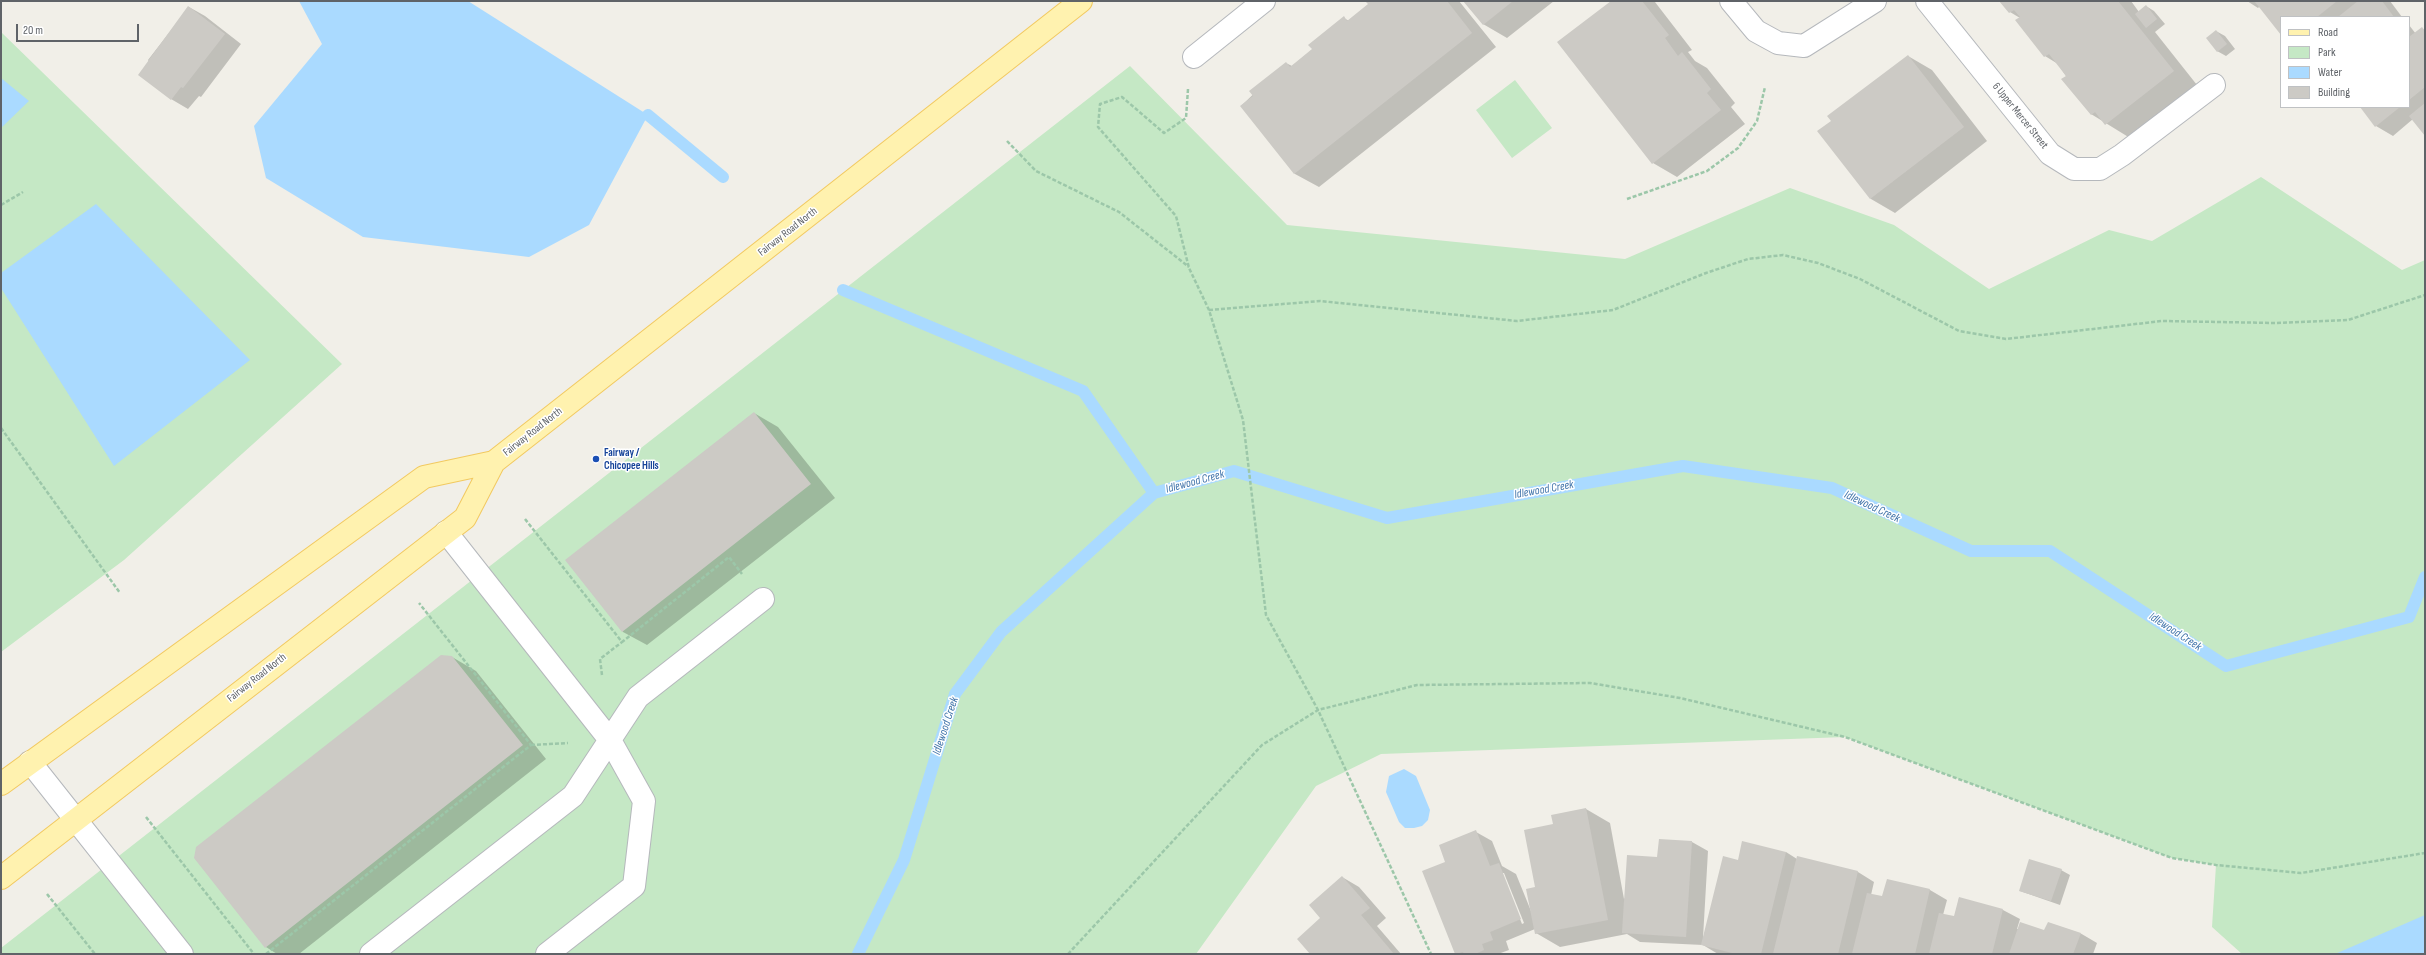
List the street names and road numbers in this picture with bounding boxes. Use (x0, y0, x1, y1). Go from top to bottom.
street label: 6 Upper Mercer Street (1989, 80, 2051, 152)
street label: Fairway Road North (756, 205, 820, 259)
street label: Fairway Road North (501, 405, 565, 459)
street label: Fairway Road North (225, 651, 289, 705)

